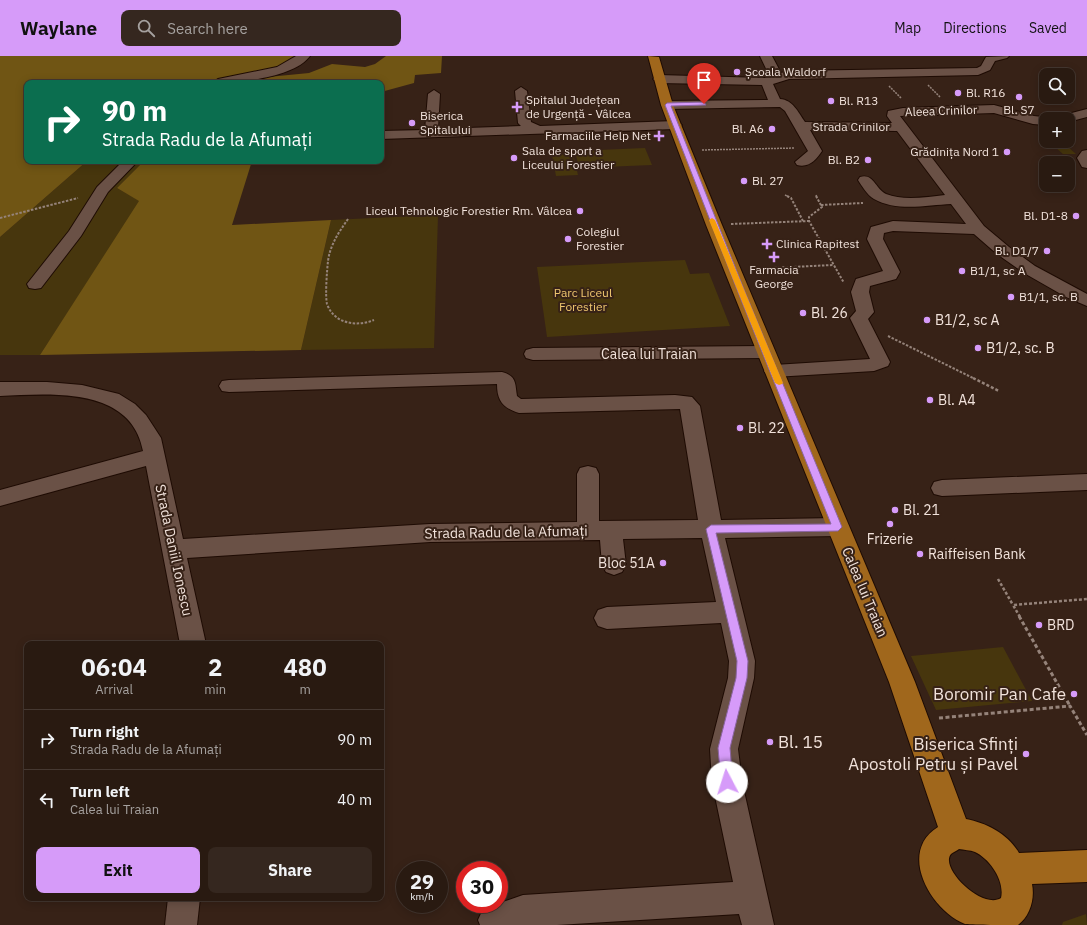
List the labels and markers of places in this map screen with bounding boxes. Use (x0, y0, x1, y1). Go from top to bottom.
pin (687, 63, 721, 104)
place label: Școala Waldorf (745, 64, 826, 79)
marker: Școala Waldorf (732, 67, 742, 77)
place label: Bl. R16 (966, 85, 1005, 100)
marker: Bl. R16 (953, 88, 963, 98)
place label: Spitalul Județean de Urgență - Vâlcea (526, 92, 632, 121)
marker: Bl. S7 (1014, 92, 1024, 102)
place label: Bl. R13 (839, 93, 878, 108)
marker: Bl. R13 (826, 96, 836, 106)
marker: Spitalul Județean de Urgență - Vâlcea (511, 101, 523, 113)
place label: Bl. S7 (1003, 102, 1035, 117)
place label: Biserica Spitalului (420, 108, 471, 137)
marker: Biserica Spitalului (407, 118, 417, 128)
place label: Bl. A6 (732, 121, 764, 136)
marker: Bl. A6 (767, 124, 777, 134)
place label: Farmaciile Help Net (545, 128, 651, 143)
marker: Farmaciile Help Net (654, 131, 664, 141)
place label: Sala de sport a Liceului Forestier (522, 143, 615, 172)
place label: Grădinița Nord 1 (910, 144, 999, 159)
marker: Grădinița Nord 1 (1002, 147, 1012, 157)
place label: Bl. B2 (828, 152, 860, 167)
marker: Sala de sport a Liceului Forestier (509, 153, 519, 163)
marker: Bl. B2 (863, 155, 873, 165)
place label: Bl. 27 (752, 173, 784, 188)
marker: Bl. 27 (739, 176, 749, 186)
place label: Liceul Tehnologic Forestier Rm. Vâlcea (366, 203, 573, 218)
marker: Liceul Tehnologic Forestier Rm. Vâlcea (575, 206, 585, 216)
place label: Bl. D1-8 (1023, 208, 1068, 223)
marker: Bl. D1-8 (1071, 211, 1081, 221)
place label: Colegiul Forestier (576, 224, 625, 253)
marker: Colegiul Forestier (563, 234, 573, 244)
place label: Clinica Rapitest (776, 236, 859, 251)
marker: Clinica Rapitest (761, 238, 773, 250)
place label: Bl. D1/7 (995, 243, 1039, 258)
marker: Bl. D1/7 (1042, 246, 1052, 256)
marker: Farmacia George (769, 252, 779, 262)
place label: Farmacia George (749, 262, 799, 291)
place label: B1/1, sc A (970, 263, 1026, 278)
marker: B1/1, sc A (957, 266, 967, 276)
place label: B1/1, sc. B (1019, 289, 1078, 304)
marker: B1/1, sc. B (1006, 292, 1016, 302)
place label: Bl. 26 (811, 304, 848, 322)
marker: Bl. 26 (798, 308, 808, 318)
place label: B1/2, sc A (935, 311, 1000, 329)
marker: B1/2, sc A (922, 315, 932, 325)
place label: B1/2, sc. B (986, 339, 1055, 357)
marker: B1/2, sc. B (973, 343, 983, 353)
place label: Bl. A4 (938, 391, 976, 409)
marker: Bl. A4 (925, 395, 935, 405)
place label: Bl. 22 (748, 419, 785, 437)
marker: Bl. 22 (735, 423, 745, 433)
place label: Bl. 21 (903, 501, 940, 519)
marker: Bl. 21 (890, 505, 900, 515)
marker: Frizerie (885, 519, 895, 529)
place label: Frizerie (867, 530, 914, 548)
place label: Raiffeisen Bank (928, 545, 1026, 563)
marker: Raiffeisen Bank (915, 549, 925, 559)
place label: Bloc 51A (598, 554, 655, 572)
marker: Bloc 51A (658, 558, 668, 568)
place label: BRD (1047, 616, 1075, 634)
marker: BRD (1034, 620, 1044, 630)
place label: Boromir Pan Cafe (933, 683, 1066, 705)
marker: Boromir Pan Cafe (1069, 689, 1079, 699)
place label: Bl. 15 (778, 731, 823, 753)
place label: Biserica Sfinți Apostoli Petru și Pavel (848, 733, 1018, 775)
marker: Bl. 15 (765, 737, 775, 747)
marker: Biserica Sfinți Apostoli Petru și Pavel (1021, 749, 1031, 759)

